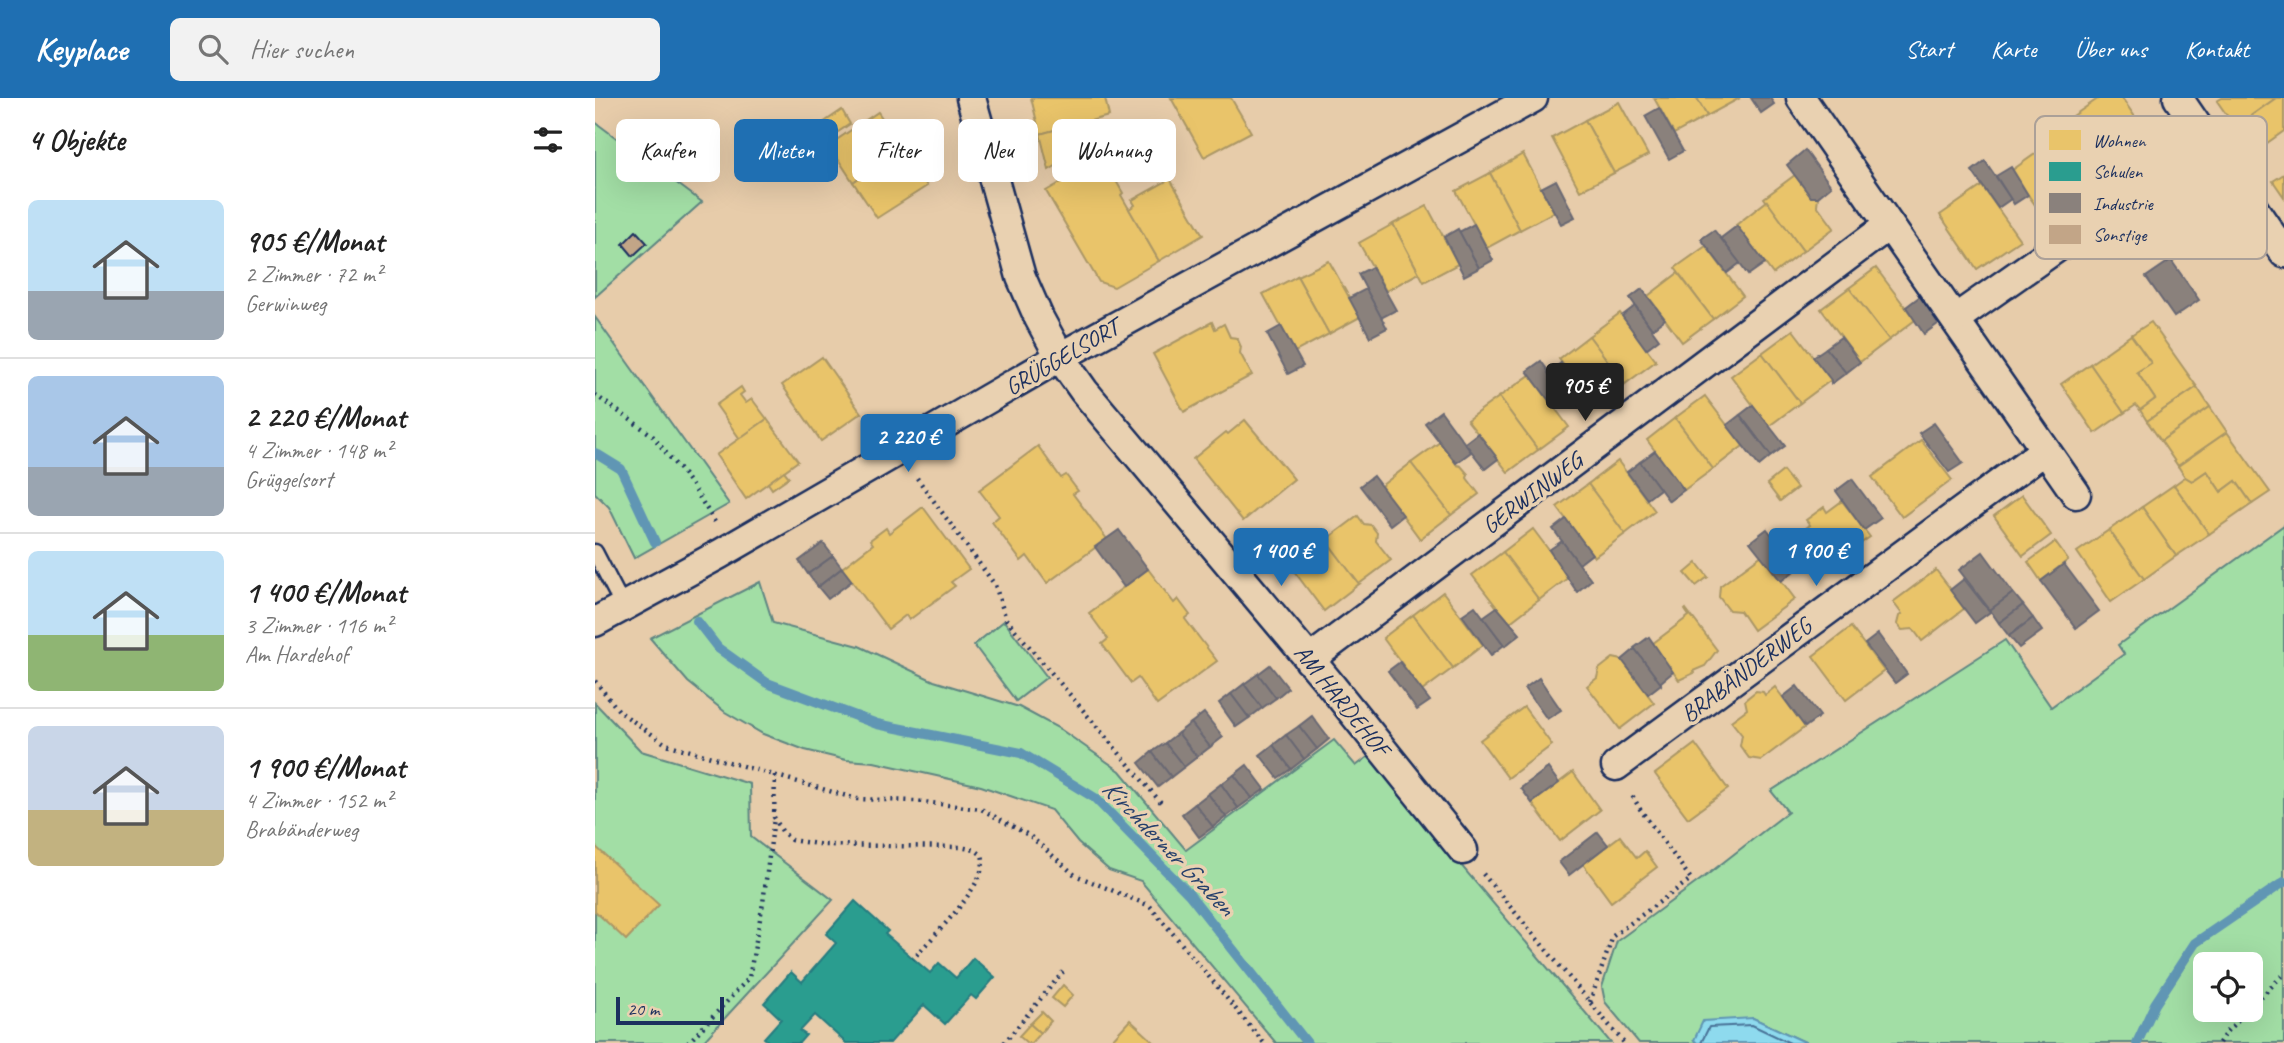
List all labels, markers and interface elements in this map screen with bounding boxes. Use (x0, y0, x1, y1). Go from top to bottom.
search box (170, 18, 660, 81)
text: Keyplace (35, 28, 128, 70)
icon: search (194, 30, 232, 68)
text: Hier suchen (250, 33, 354, 66)
text: Start (1906, 34, 1953, 64)
text: Karte (1991, 34, 2037, 64)
text: Über uns (2075, 34, 2147, 64)
text: Kontakt (2185, 34, 2249, 64)
legend (2035, 116, 2267, 259)
chip: Kaufen (616, 119, 720, 182)
chip: Mieten (734, 119, 838, 182)
chip: Filter (852, 119, 944, 182)
chip: Neu (958, 119, 1038, 182)
chip: Wohnung (1052, 119, 1176, 182)
text: 4 Objekte (28, 121, 125, 159)
icon: filters (529, 121, 567, 159)
text: Wohnen (2093, 129, 2147, 153)
text: Schulen (2093, 160, 2143, 184)
text: Industrie (2093, 192, 2155, 216)
text: 905 €/Monat (245, 222, 384, 260)
text: Sonstige (2093, 223, 2148, 247)
icon: home (84, 228, 168, 312)
text: 2 Zimmer · 72 m² (245, 260, 382, 289)
text: Gerwinweg (245, 289, 326, 318)
street label: GRÜGGELSORT (999, 309, 1130, 402)
pin: 905 € (1536, 364, 1634, 423)
text: 905 € (1562, 371, 1608, 400)
text: 2 220 €/Monat (245, 398, 406, 436)
icon: home (84, 404, 168, 488)
pin: 2 220 € (843, 414, 973, 474)
text: 2 220 € (877, 422, 939, 451)
text: 4 Zimmer · 148 m² (245, 436, 392, 465)
street label: GERWINWEG (1476, 444, 1590, 540)
text: Grüggelsort (245, 465, 333, 494)
pin: 1 400 € (1216, 528, 1346, 588)
pin: 1 900 € (1751, 528, 1881, 588)
text: 1 400 € (1250, 536, 1312, 565)
text: 1 900 € (1785, 536, 1847, 565)
text: 1 400 €/Monat (245, 573, 406, 611)
icon: home (84, 579, 168, 663)
street label: BRABÄNDERWEG (1675, 610, 1819, 729)
text: 3 Zimmer · 116 m² (245, 611, 392, 640)
street label: AM HARDEHOF (1288, 638, 1399, 765)
text: Am Hardehof (245, 640, 348, 669)
text: 1 900 €/Monat (245, 748, 405, 786)
icon: home (84, 754, 168, 838)
water label: Kirchderner Graben (1095, 772, 1244, 924)
text: 4 Zimmer · 152 m² (245, 786, 392, 815)
text: Brabänderweg (245, 815, 358, 844)
map controls (2193, 952, 2263, 1022)
button: locate (2193, 952, 2263, 1022)
scale bar (616, 994, 725, 1026)
text: 20 m (627, 997, 659, 1021)

